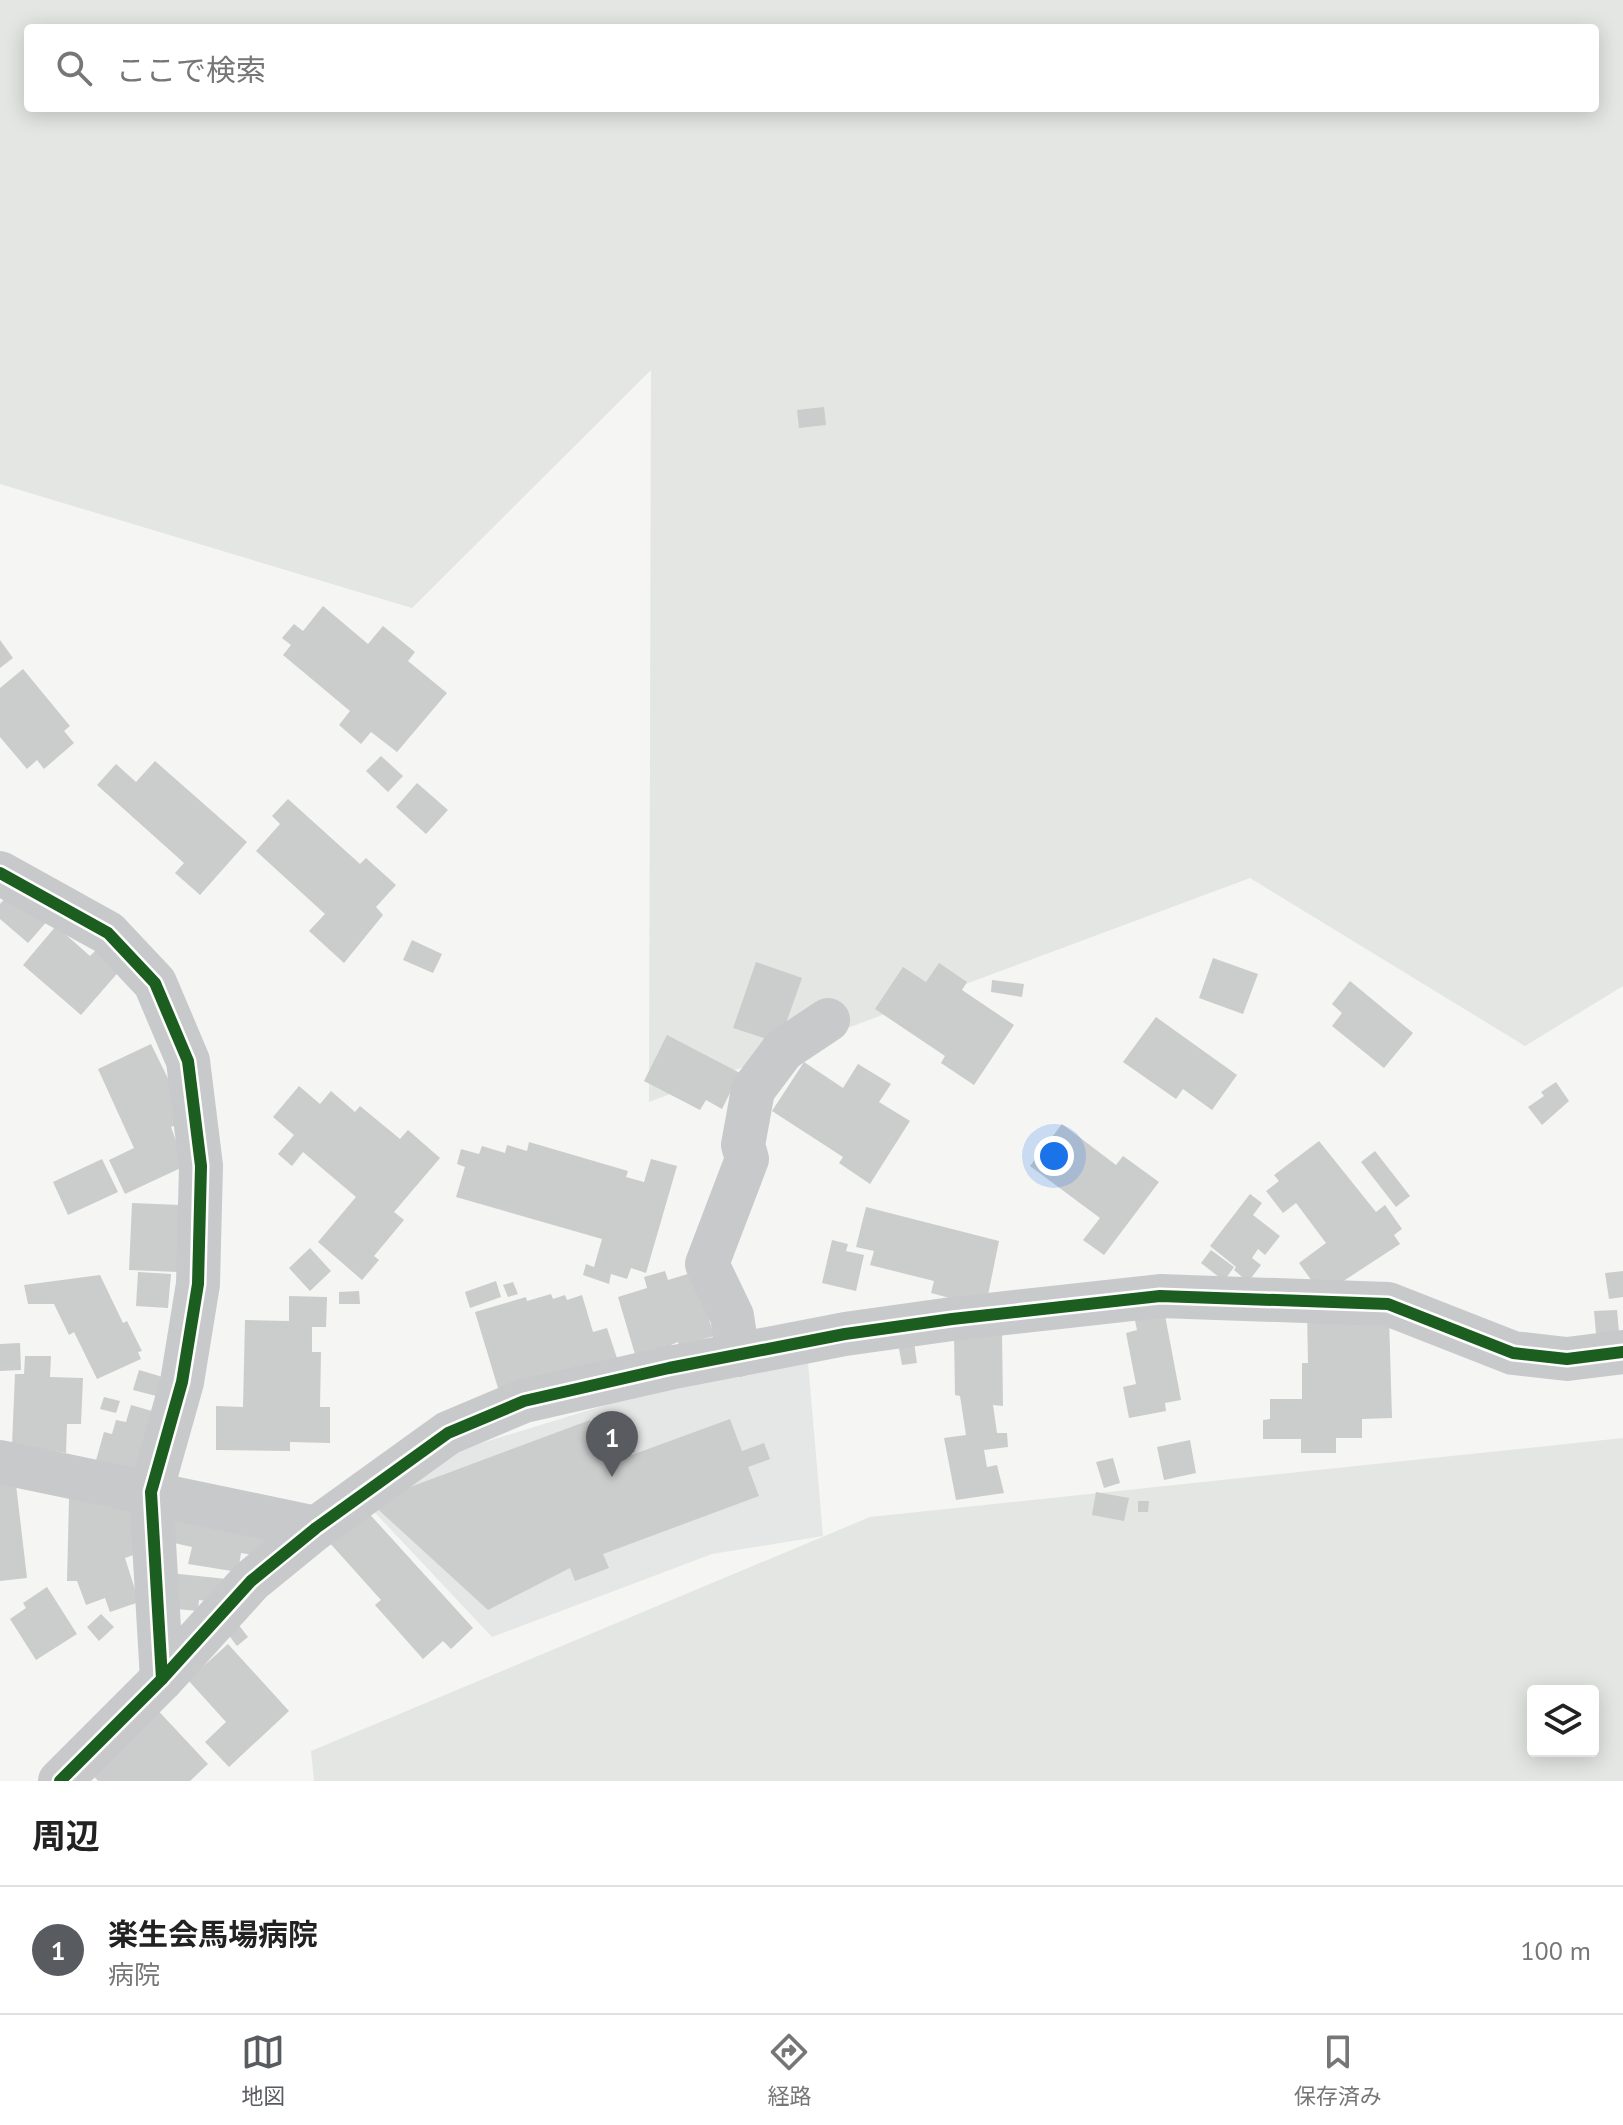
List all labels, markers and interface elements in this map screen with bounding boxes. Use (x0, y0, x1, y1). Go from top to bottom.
search box (24, 24, 1599, 112)
icon: search (52, 46, 96, 90)
text: ここで検索 (116, 50, 266, 89)
your location (1034, 1136, 1074, 1176)
pin: 1 (586, 1411, 638, 1477)
map controls (1527, 1685, 1599, 1757)
button: layers (1527, 1685, 1599, 1757)
text: 周辺 (32, 1813, 100, 1857)
text: 楽生会馬場病院 (108, 1914, 318, 1953)
text: 1 (51, 1934, 65, 1967)
text: 100 m (1520, 1934, 1591, 1967)
text: 病院 (108, 1958, 160, 1991)
tab: 地図 (241, 2030, 285, 2110)
tab: 経路 (767, 2030, 812, 2110)
tab: 保存済み (1294, 2030, 1382, 2110)

